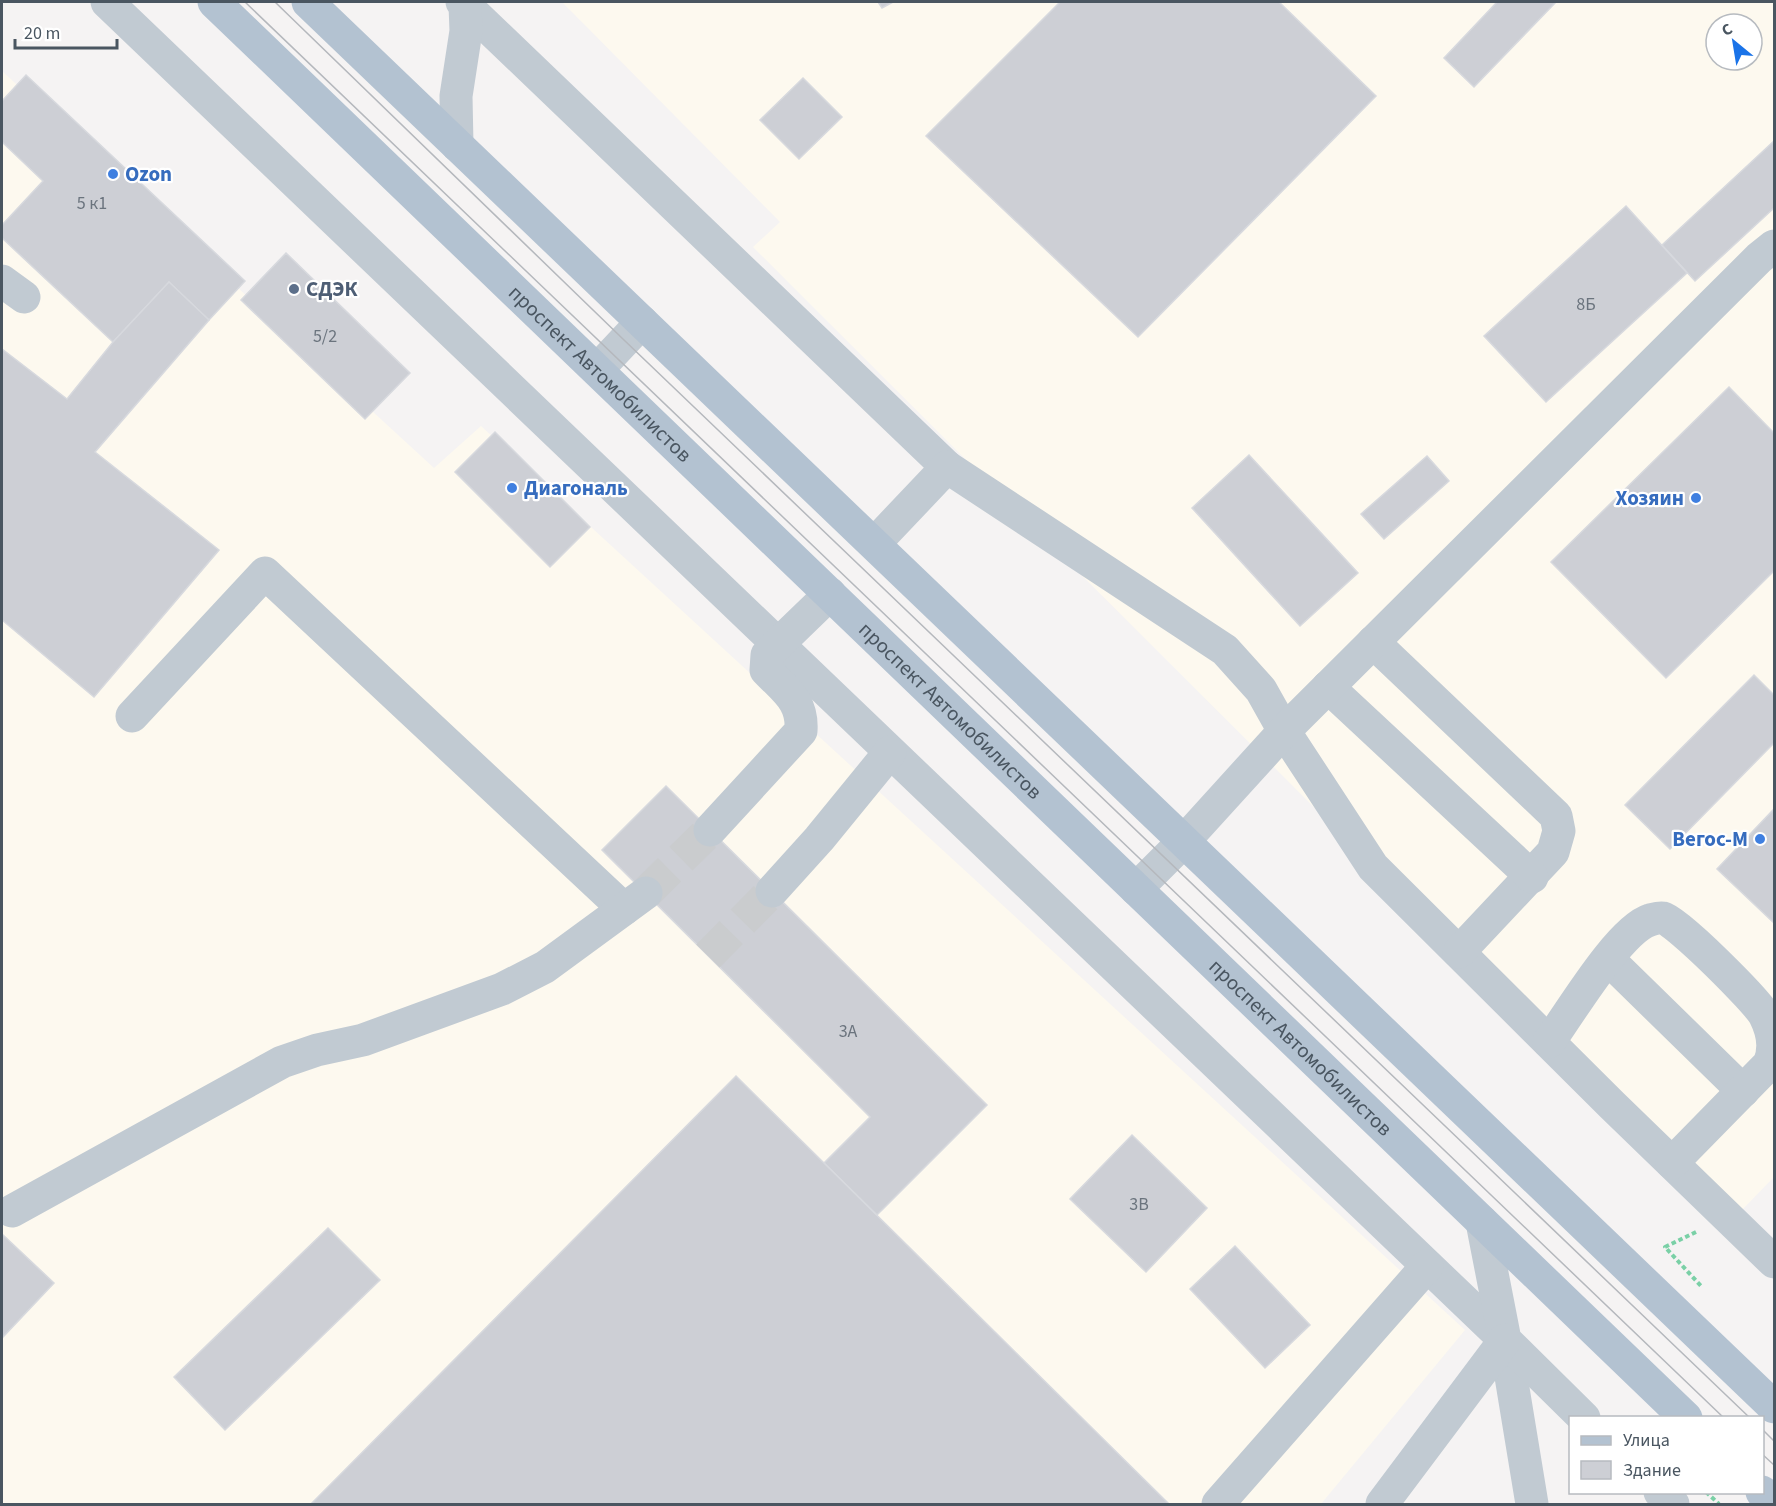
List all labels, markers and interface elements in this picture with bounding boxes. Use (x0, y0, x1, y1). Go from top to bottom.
scale bar (15, 12, 117, 50)
north arrow (1704, 12, 1764, 72)
text: С (1717, 18, 1737, 42)
text: 20 m (24, 21, 60, 46)
place label: Ozon (125, 159, 172, 189)
marker: Ozon (106, 167, 120, 181)
house number: 5 к1 (77, 191, 107, 216)
place label: СДЭК (306, 274, 359, 304)
street label: проспект Автомобилистов (502, 278, 699, 469)
marker: СДЭК (287, 282, 301, 296)
house number: 8Б (1576, 292, 1596, 317)
house number: 5/2 (313, 324, 337, 349)
place label: Диагональ (524, 473, 628, 503)
marker: Диагональ (505, 481, 519, 495)
place label: Хозяин (1616, 483, 1684, 513)
marker: Хозяин (1689, 491, 1703, 505)
street label: проспект Автомобилистов (852, 615, 1049, 806)
place label: Вегос-М (1672, 824, 1748, 854)
marker: Вегос-М (1753, 832, 1767, 846)
street label: проспект Автомобилистов (1202, 952, 1399, 1143)
house number: 3А (839, 1019, 858, 1044)
house number: 3В (1129, 1192, 1149, 1217)
legend (1569, 1416, 1764, 1494)
text: Улица (1623, 1428, 1670, 1453)
text: Здание (1623, 1458, 1681, 1483)

